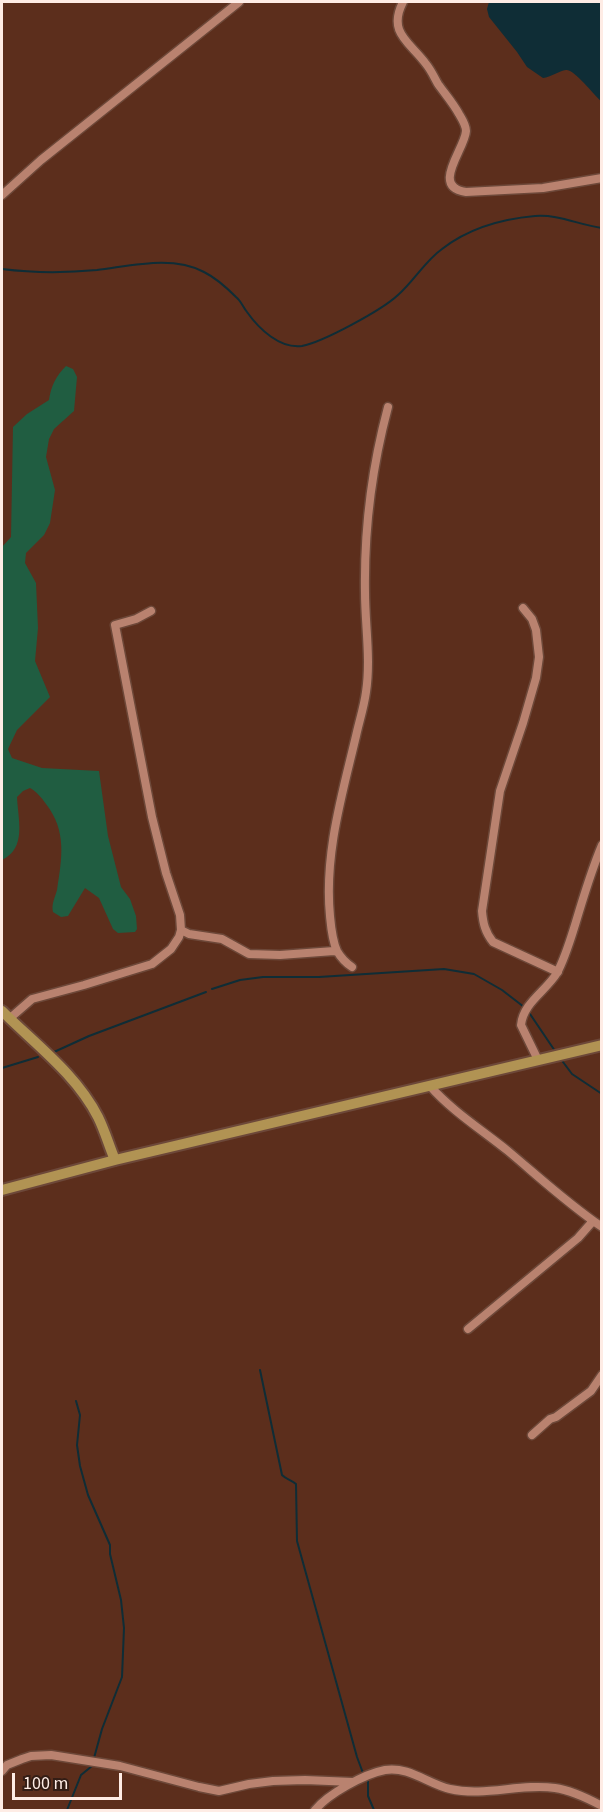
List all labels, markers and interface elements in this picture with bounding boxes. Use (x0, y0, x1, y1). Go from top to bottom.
scale bar (15, 1761, 124, 1799)
text: 100 m (23, 1771, 68, 1796)

